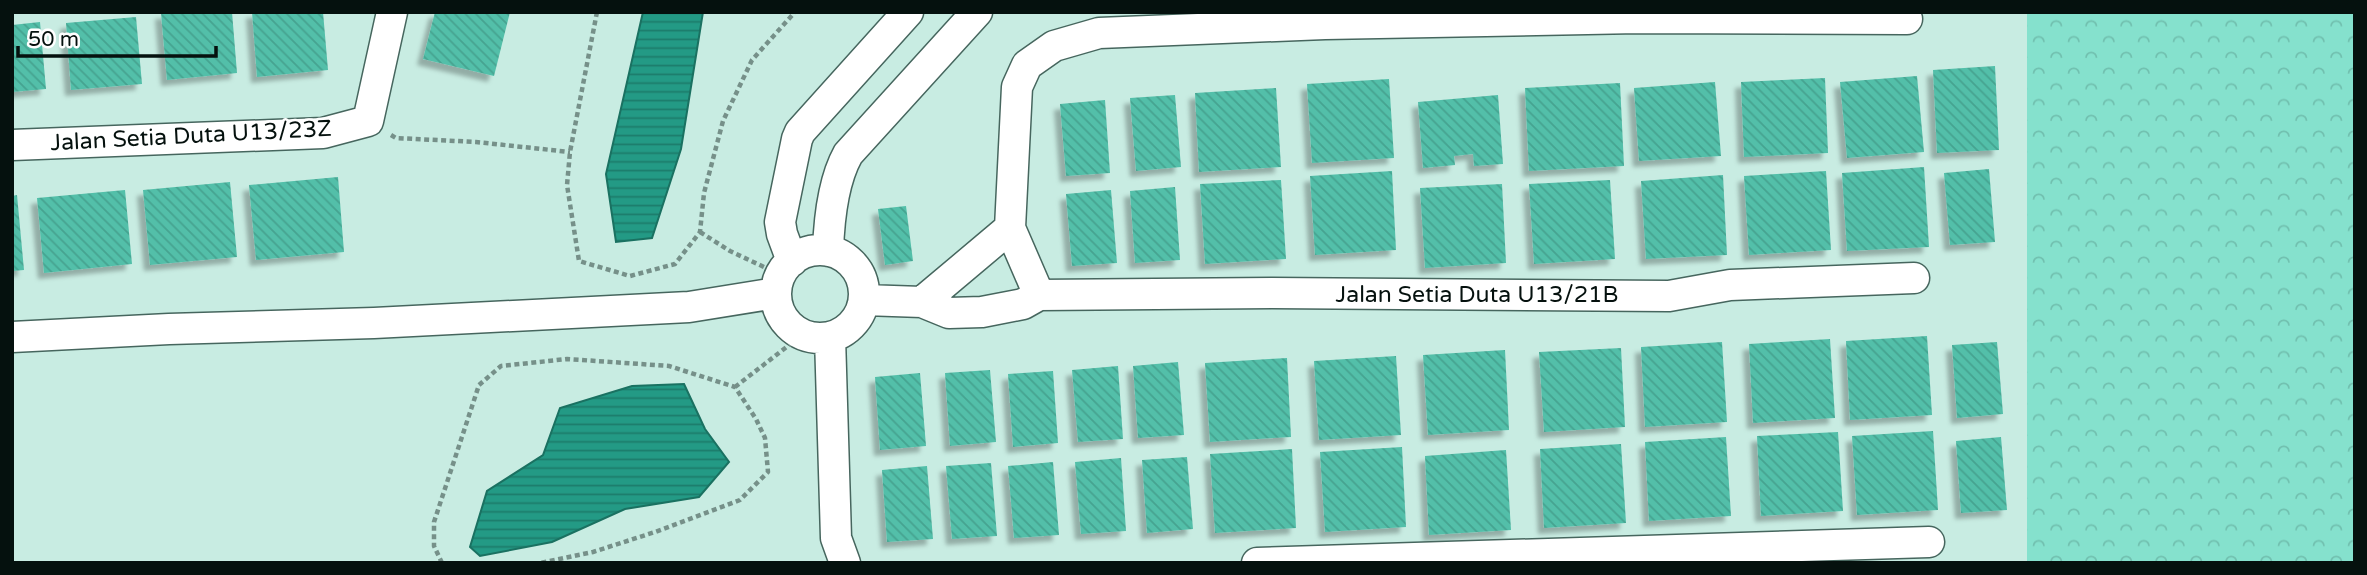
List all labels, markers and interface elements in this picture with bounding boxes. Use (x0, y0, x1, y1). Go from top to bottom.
scale bar (18, 14, 215, 58)
text: 50 m (28, 27, 79, 52)
street label: Jalan Setia Duta U13/23Z (50, 115, 332, 157)
street label: Jalan Setia Duta U13/21B (1335, 281, 1619, 309)

